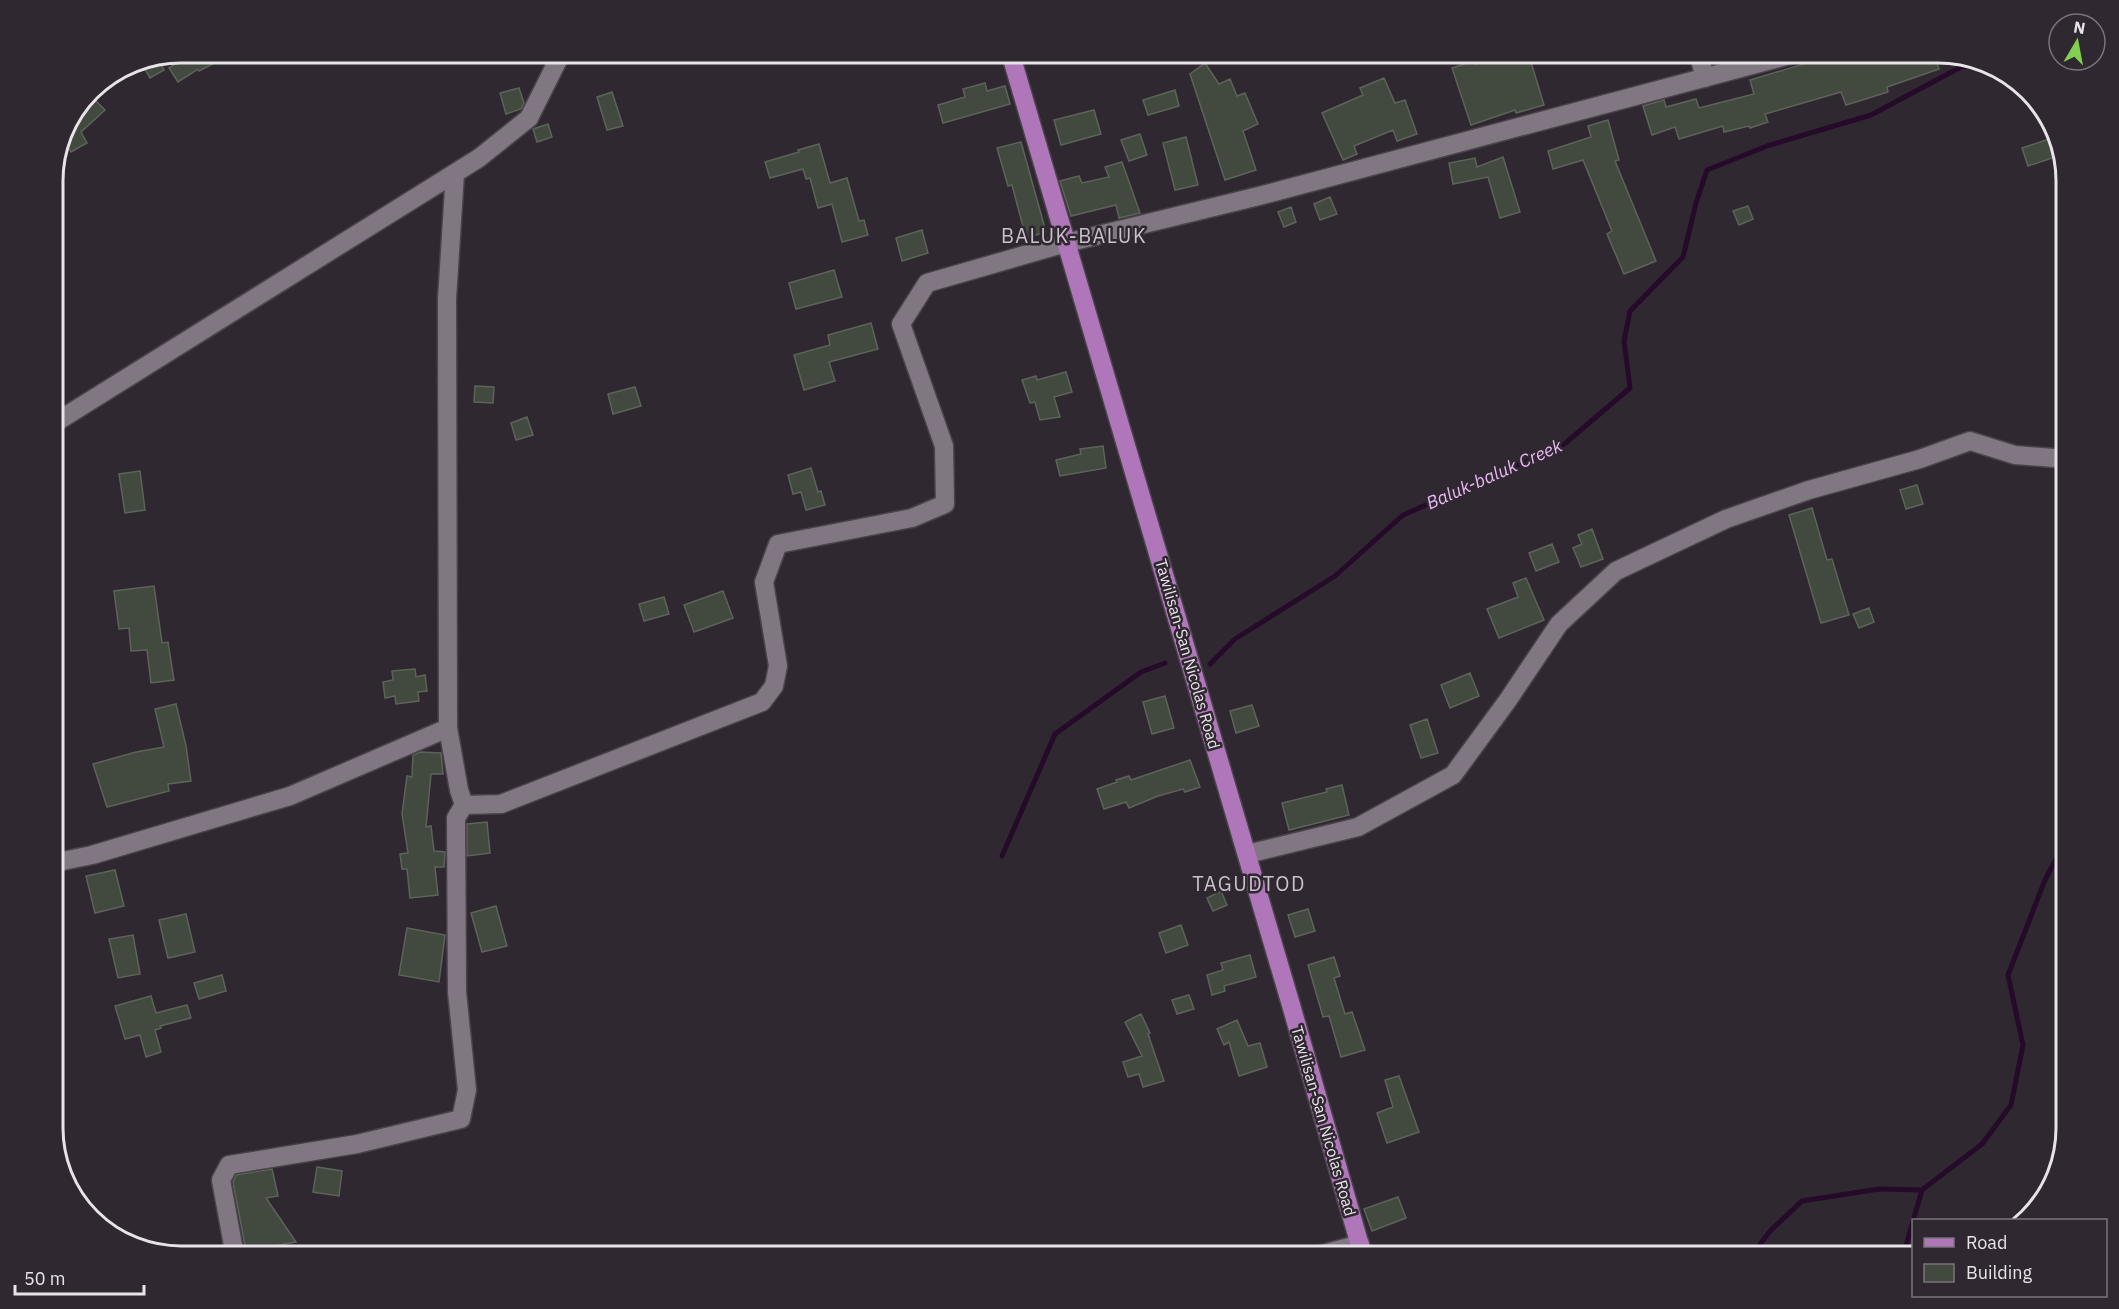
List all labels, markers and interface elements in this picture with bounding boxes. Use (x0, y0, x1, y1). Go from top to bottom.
north arrow (2047, 12, 2107, 72)
text: N (2072, 16, 2087, 38)
district label: BALUK-BALUK (1001, 222, 1147, 249)
water label: Baluk-baluk Creek (1422, 433, 1566, 514)
street label: Tawilisan-San Nicolas Road (1151, 557, 1225, 751)
district label: TAGUDTOD (1192, 870, 1306, 897)
street label: Tawilisan-San Nicolas Road (1287, 1024, 1361, 1218)
legend (1912, 1219, 2107, 1297)
text: Road (1966, 1231, 2007, 1254)
scale bar (15, 1258, 144, 1296)
text: Building (1966, 1261, 2033, 1284)
text: 50 m (24, 1267, 66, 1290)

